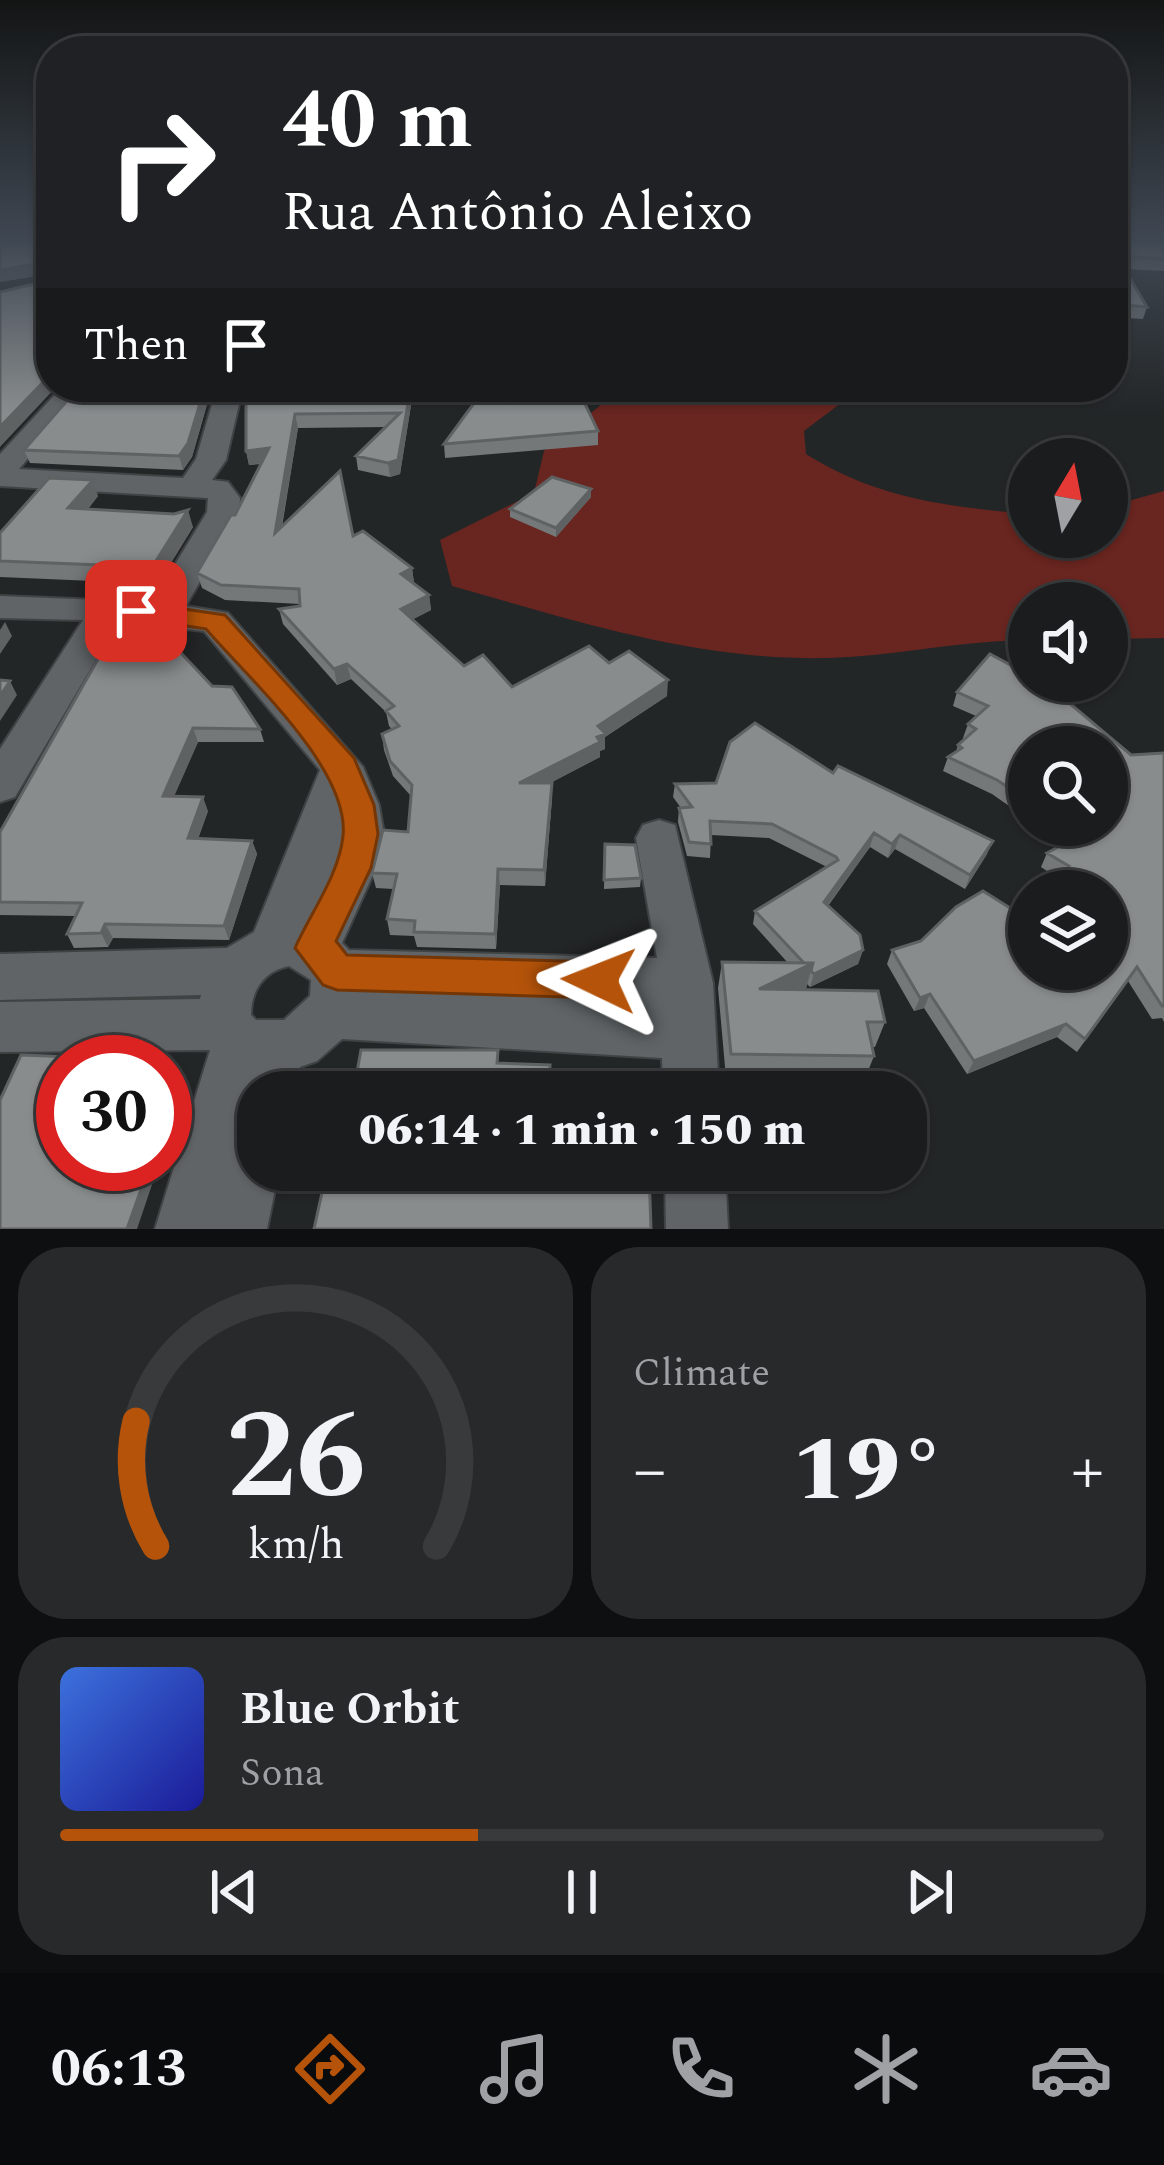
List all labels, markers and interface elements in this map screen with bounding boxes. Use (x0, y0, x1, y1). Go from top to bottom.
text: 40 m (282, 57, 473, 185)
icon: right (84, 84, 240, 240)
text: Rua Antônio Aleixo (282, 172, 753, 254)
text: Then (84, 311, 189, 380)
icon: arrive (213, 312, 279, 378)
north arrow (1008, 438, 1128, 558)
map controls (1008, 438, 1128, 990)
pin (85, 560, 187, 662)
icon: arrive (103, 578, 169, 644)
button: sound (1008, 582, 1128, 702)
button: search (1008, 726, 1128, 846)
button: layers (1008, 870, 1128, 990)
position arrow (536, 917, 662, 1043)
speed limit sign: 30 (36, 1035, 192, 1191)
text: 06:14 · 1 min · 150 m (359, 1096, 805, 1165)
text: Climate (633, 1344, 770, 1403)
text: 26 (225, 1363, 366, 1553)
text: 19° (792, 1403, 945, 1540)
text: − (633, 1421, 666, 1522)
text: + (1071, 1421, 1104, 1522)
text: km/h (247, 1513, 344, 1578)
text: Blue Orbit (240, 1675, 460, 1744)
text: Sona (240, 1744, 324, 1803)
icon: previous (201, 1859, 267, 1925)
icon: pause (549, 1859, 615, 1925)
icon: next (897, 1859, 963, 1925)
icon: directions (288, 2027, 372, 2111)
icon: music (473, 2027, 557, 2111)
icon: phone (659, 2027, 743, 2111)
icon: climate (844, 2027, 928, 2111)
icon: car (1029, 2027, 1113, 2111)
text: 06:13 (51, 2028, 186, 2110)

